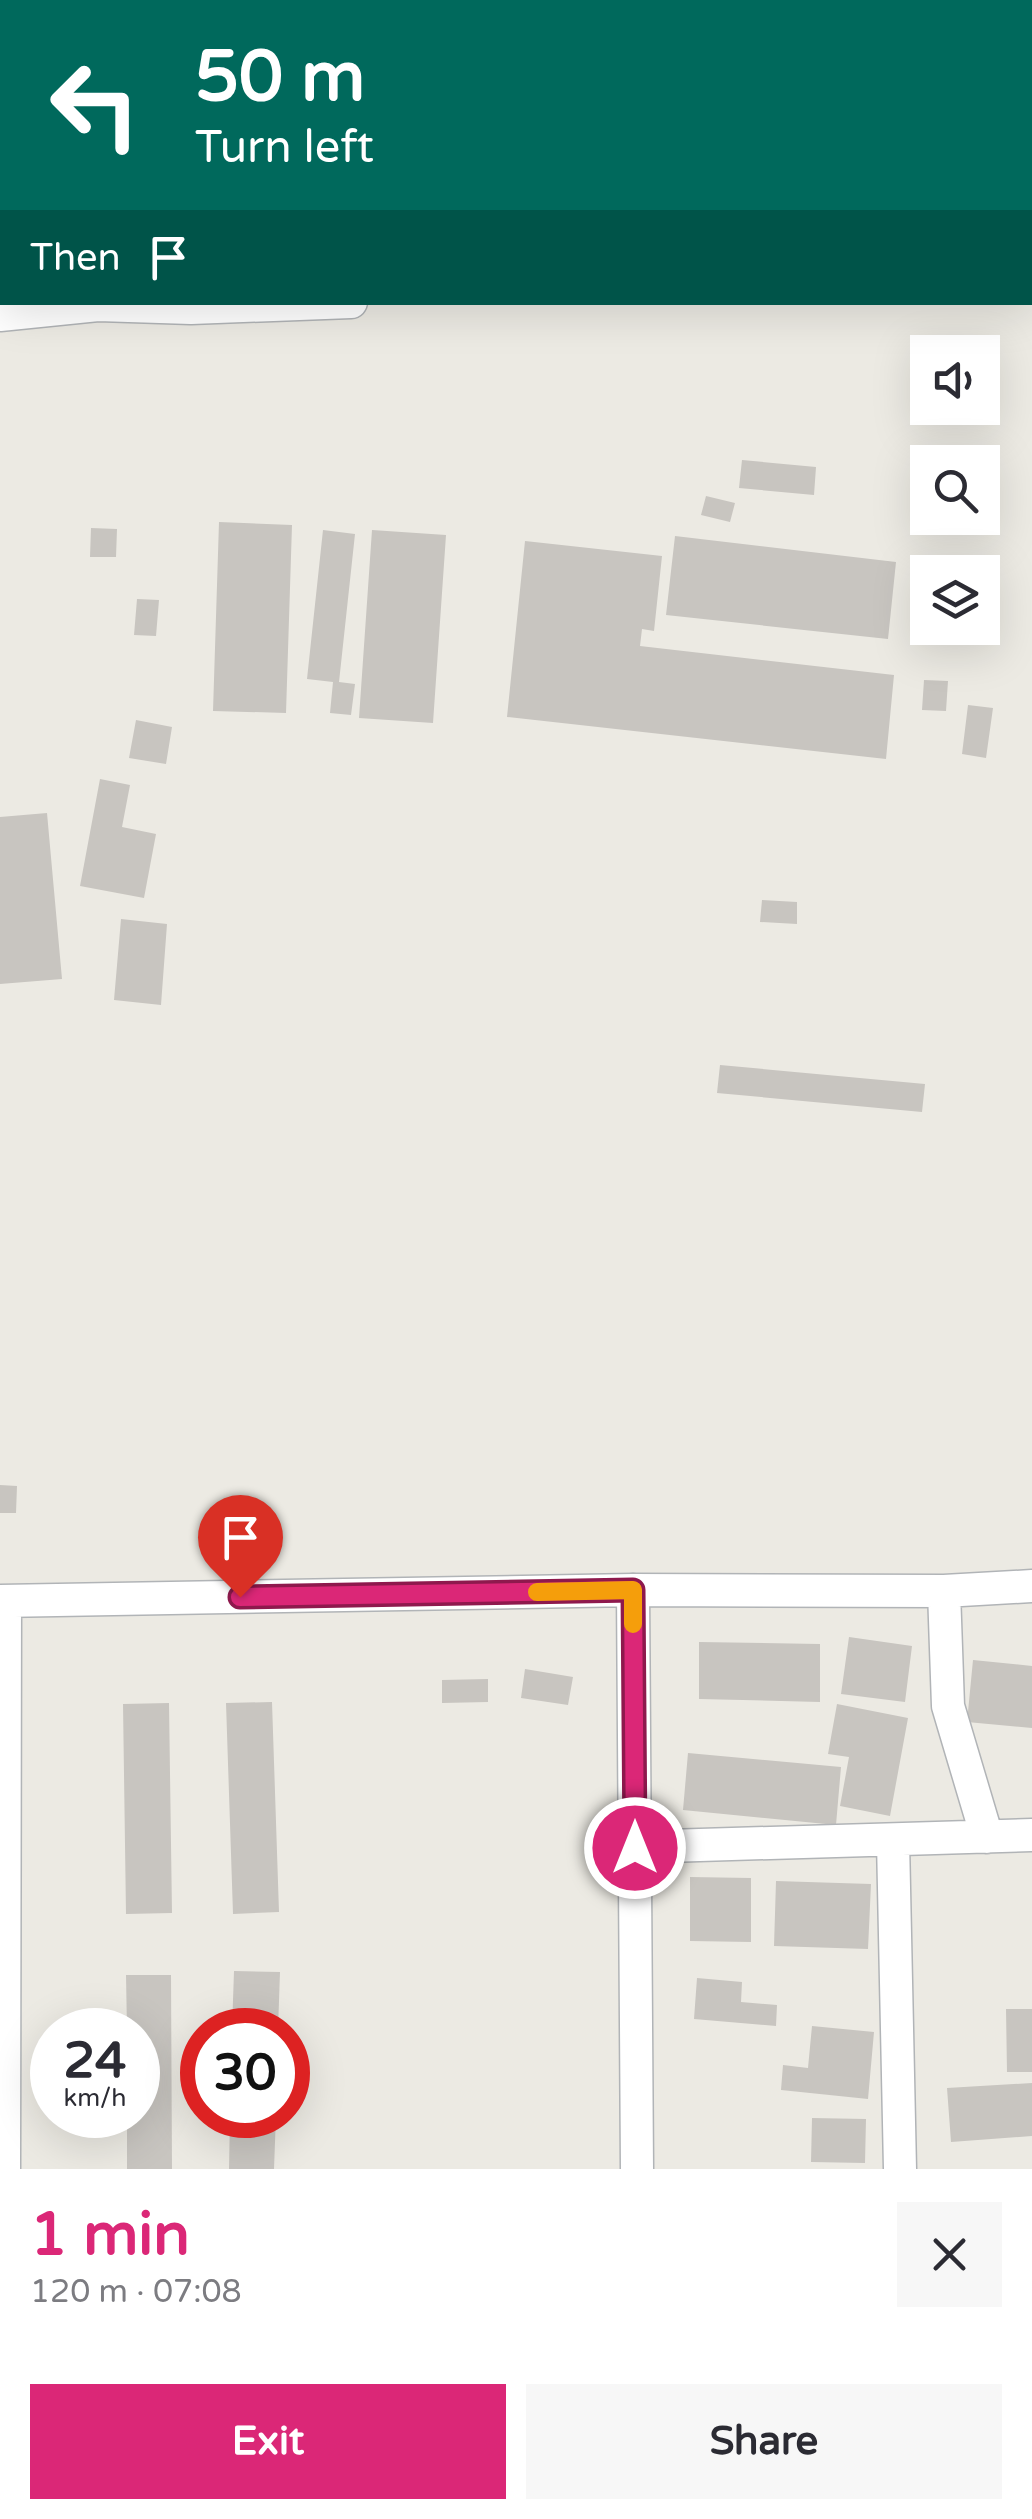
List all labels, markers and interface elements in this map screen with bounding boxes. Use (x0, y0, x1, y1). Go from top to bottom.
text: 50 m (195, 36, 365, 120)
icon: left (30, 40, 160, 170)
text: Turn left (195, 121, 374, 175)
icon: arrive (141, 230, 196, 285)
text: Then (30, 235, 121, 281)
map controls (910, 335, 1000, 645)
button: sound (910, 335, 1000, 425)
button: search (910, 445, 1000, 535)
button: layers (910, 555, 1000, 645)
pin (198, 1495, 283, 1598)
icon: arrive (213, 1510, 268, 1565)
position arrow (583, 1796, 687, 1900)
speed limit sign: 30 (180, 2008, 310, 2138)
text: 24 (64, 2031, 126, 2091)
text: km/h (64, 2083, 126, 2113)
text: 1 min (30, 2199, 190, 2271)
button: close (897, 2202, 1002, 2307)
text: 120 m · 07:08 (30, 2273, 242, 2311)
button: Exit (30, 2384, 506, 2499)
button: Share (526, 2384, 1002, 2499)

